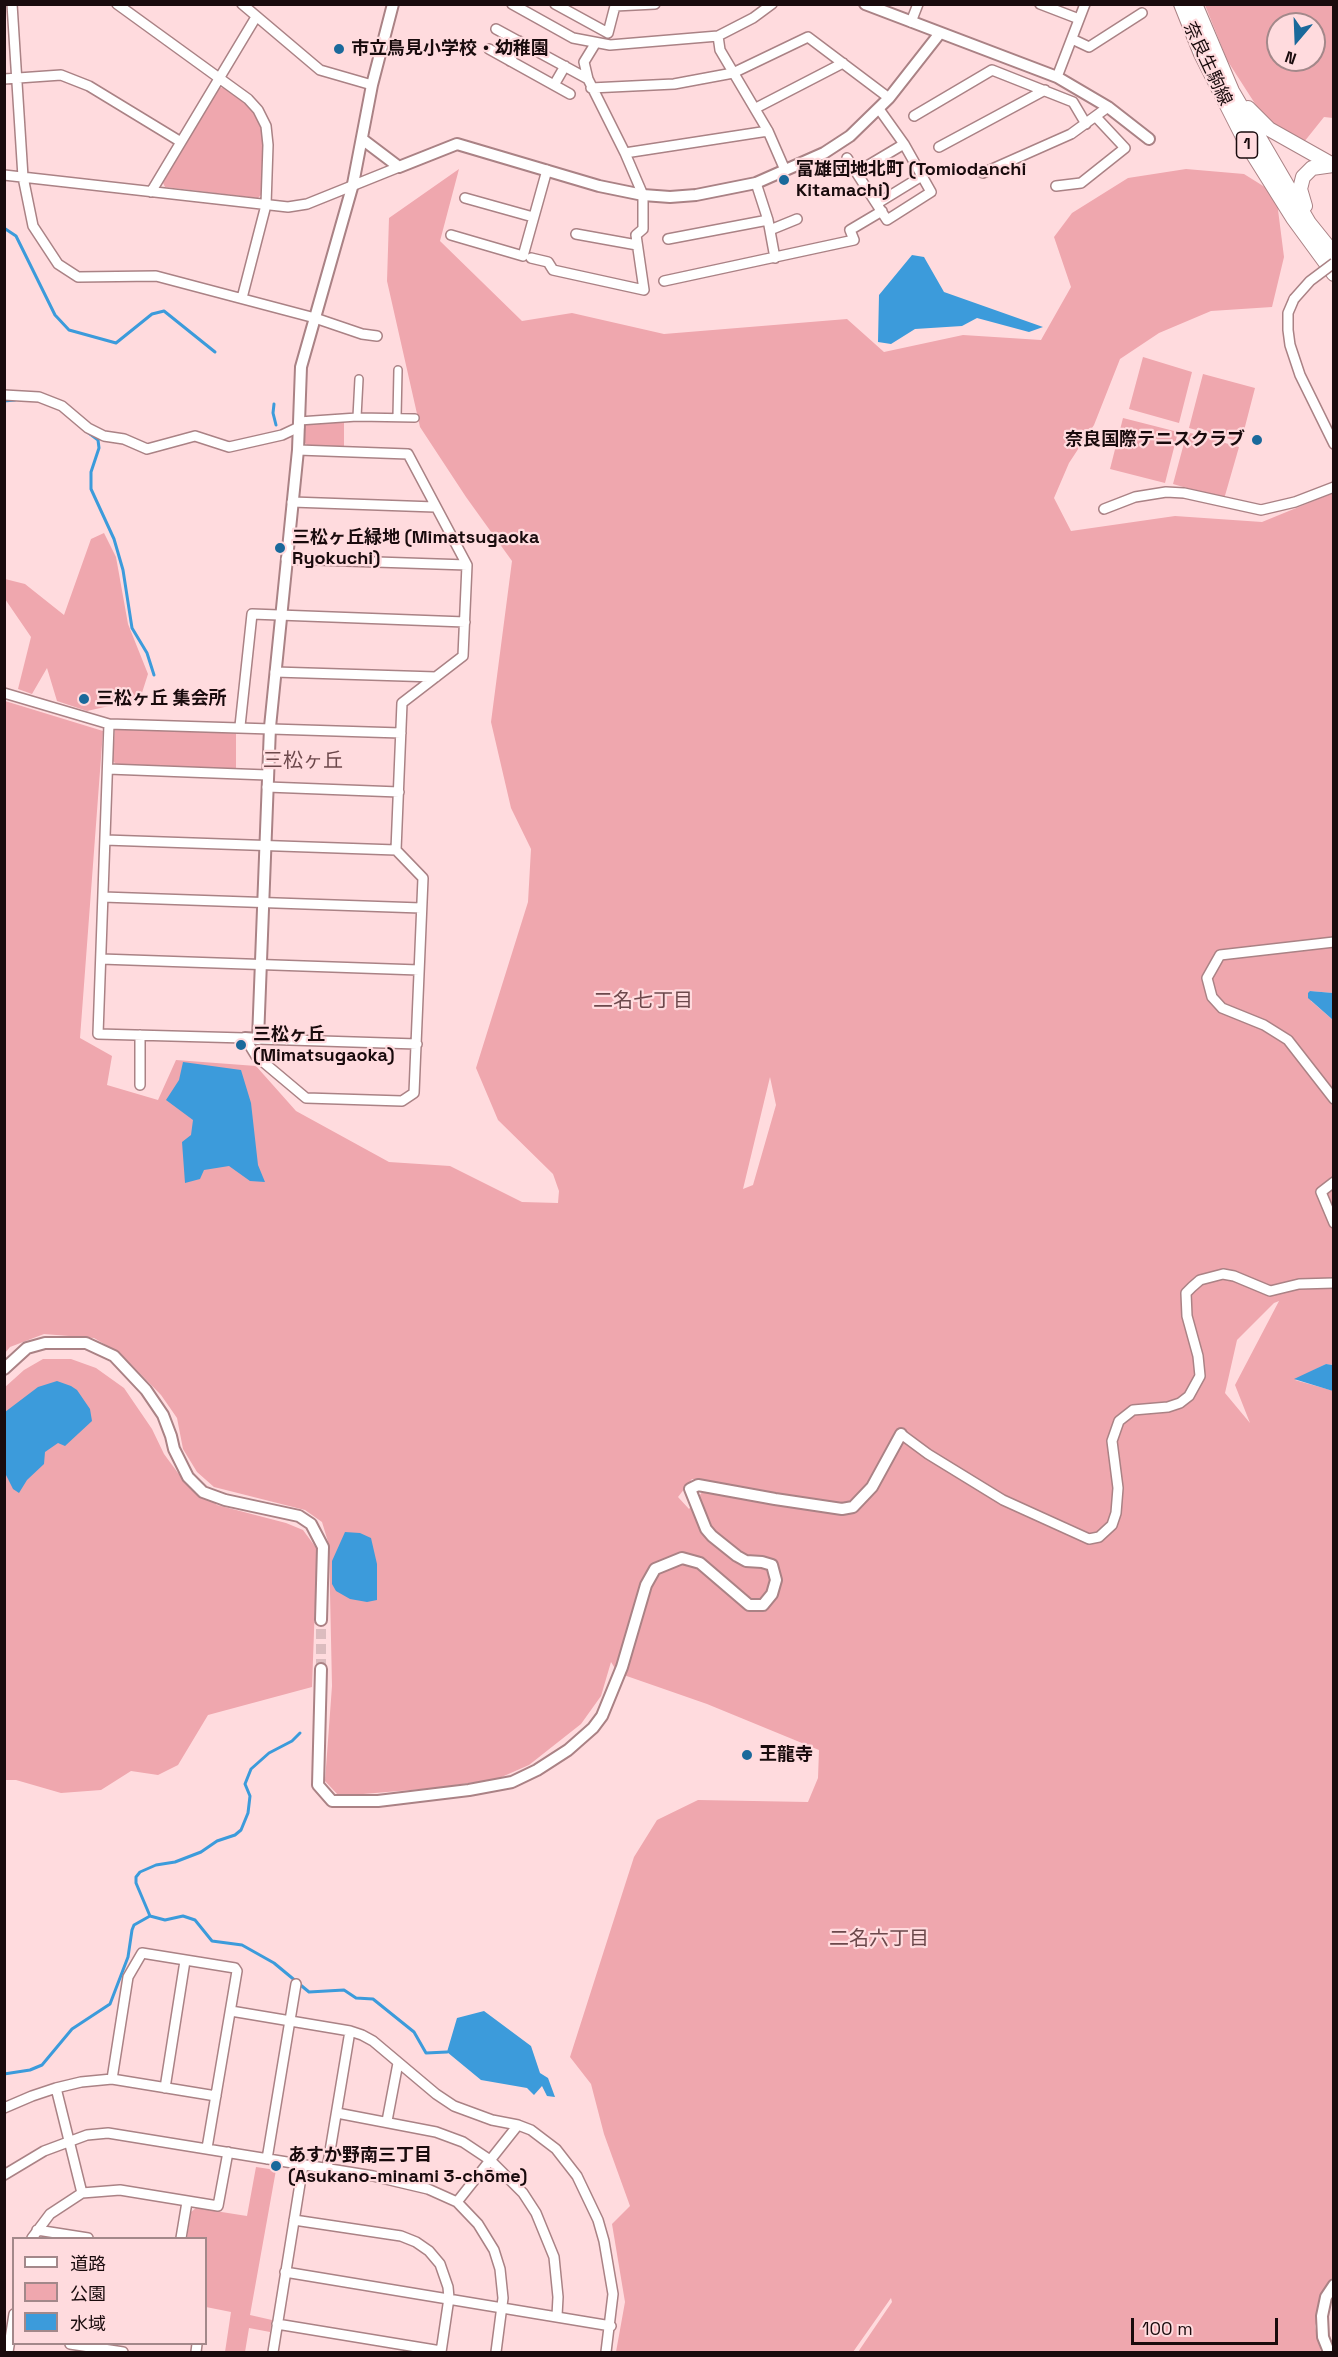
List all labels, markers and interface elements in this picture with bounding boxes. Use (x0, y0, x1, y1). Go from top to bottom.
north arrow (1266, 12, 1326, 72)
street label: 奈良生駒線 (1178, 19, 1236, 109)
place label: 市立鳥見小学校・幼稚園 (351, 38, 549, 60)
marker: 市立鳥見小学校・幼稚園 (332, 42, 346, 56)
text: N (1282, 46, 1299, 69)
road number: 1 (1236, 132, 1258, 158)
place label: 富雄団地北町 (Tomiodanchi Kitamachi) (796, 159, 1026, 201)
marker: 富雄団地北町 (Tomiodanchi Kitamachi) (777, 173, 791, 187)
place label: 奈良国際テニスクラブ (1065, 429, 1245, 451)
marker: 奈良国際テニスクラブ (1250, 433, 1264, 447)
place label: 三松ヶ丘緑地 (Mimatsugaoka Ryokuchi) (292, 527, 539, 570)
marker: 三松ヶ丘緑地 (Mimatsugaoka Ryokuchi) (273, 541, 287, 555)
place label: 三松ヶ丘 集会所 (96, 688, 227, 710)
marker: 三松ヶ丘 集会所 (77, 692, 91, 706)
district label: 三松ヶ丘 (263, 750, 343, 774)
district label: 二名七丁目 (593, 990, 693, 1014)
place label: 三松ヶ丘 (Mimatsugaoka) (253, 1024, 394, 1066)
marker: 三松ヶ丘 (Mimatsugaoka) (234, 1038, 248, 1052)
place label: 王龍寺 (759, 1744, 813, 1766)
marker: 王龍寺 (740, 1748, 754, 1762)
district label: 二名六丁目 (829, 1928, 929, 1952)
place label: あすか野南三丁目 (Asukano-minami 3-chōme) (288, 2145, 527, 2188)
marker: あすか野南三丁目 (Asukano-minami 3-chōme) (269, 2159, 283, 2173)
legend (12, 2237, 207, 2345)
text: 道路 (70, 2252, 106, 2275)
text: 公園 (70, 2282, 106, 2305)
scale bar (1134, 2306, 1281, 2344)
text: 水域 (70, 2312, 106, 2335)
text: 100 m (1142, 2317, 1193, 2340)

